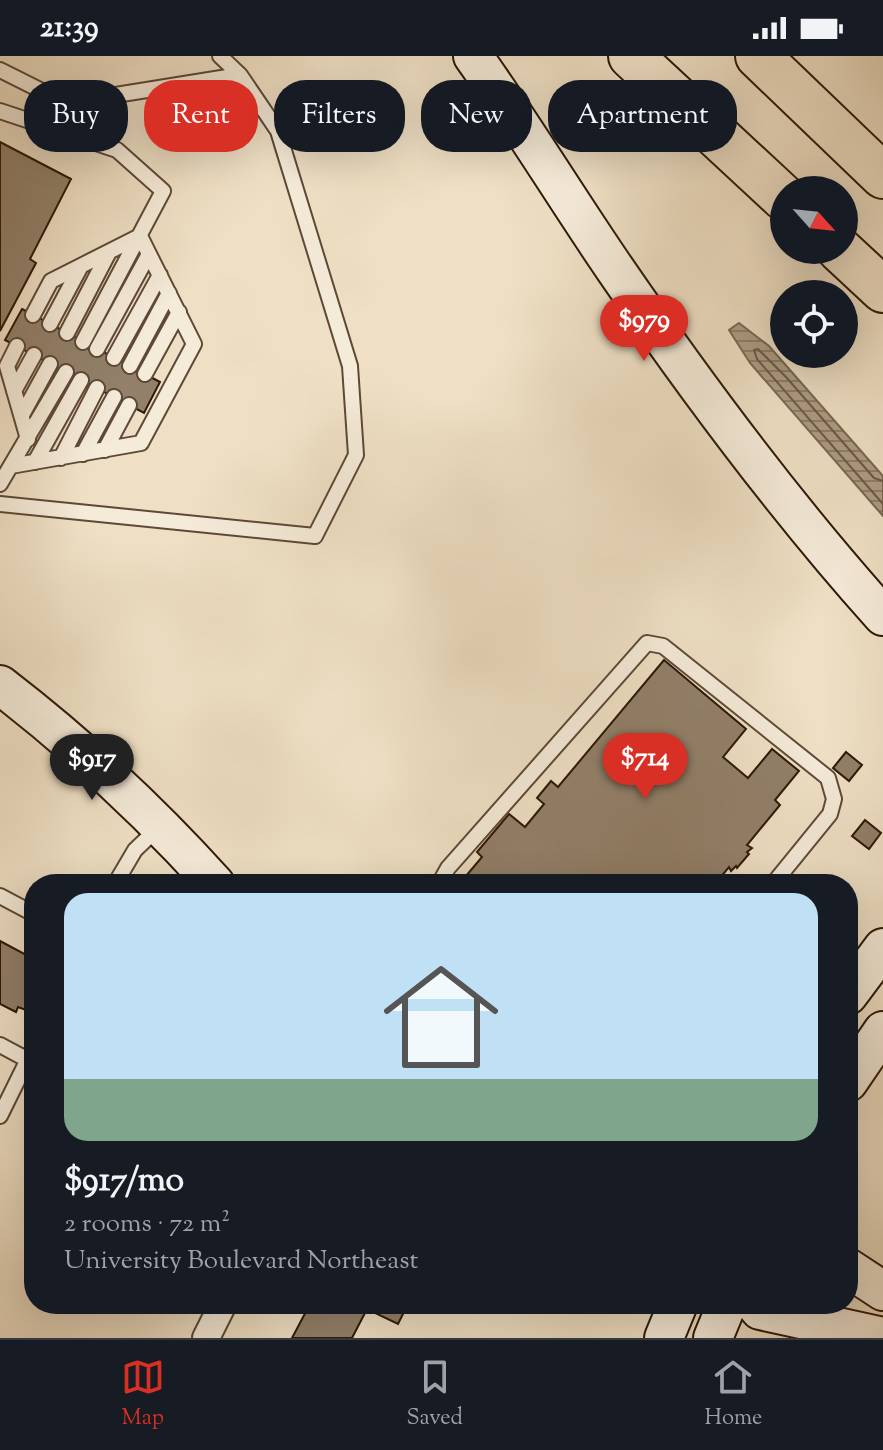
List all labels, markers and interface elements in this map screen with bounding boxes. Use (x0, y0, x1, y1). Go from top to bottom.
text: 21:39 (40, 7, 98, 50)
chip: Buy (24, 80, 128, 152)
chip: Rent (144, 80, 258, 152)
chip: Filters (274, 80, 405, 152)
chip: New (421, 80, 532, 152)
chip: Apartment (548, 80, 737, 152)
north arrow (770, 176, 858, 264)
map controls (770, 176, 858, 368)
button: locate (770, 280, 858, 368)
pin: $979 (597, 295, 691, 363)
text: $979 (618, 302, 670, 339)
pin: $714 (598, 733, 692, 801)
pin: $917 (45, 734, 139, 802)
text: $714 (621, 740, 669, 777)
text: $917 (68, 741, 116, 778)
icon: home (369, 945, 513, 1089)
text: $917/mo (64, 1157, 184, 1206)
text: 2 rooms · 72 m² (64, 1206, 230, 1243)
text: University Boulevard Northeast (64, 1243, 418, 1280)
tab: Map (121, 1355, 165, 1435)
tab: Saved (406, 1355, 463, 1435)
tab: Home (705, 1355, 762, 1435)

